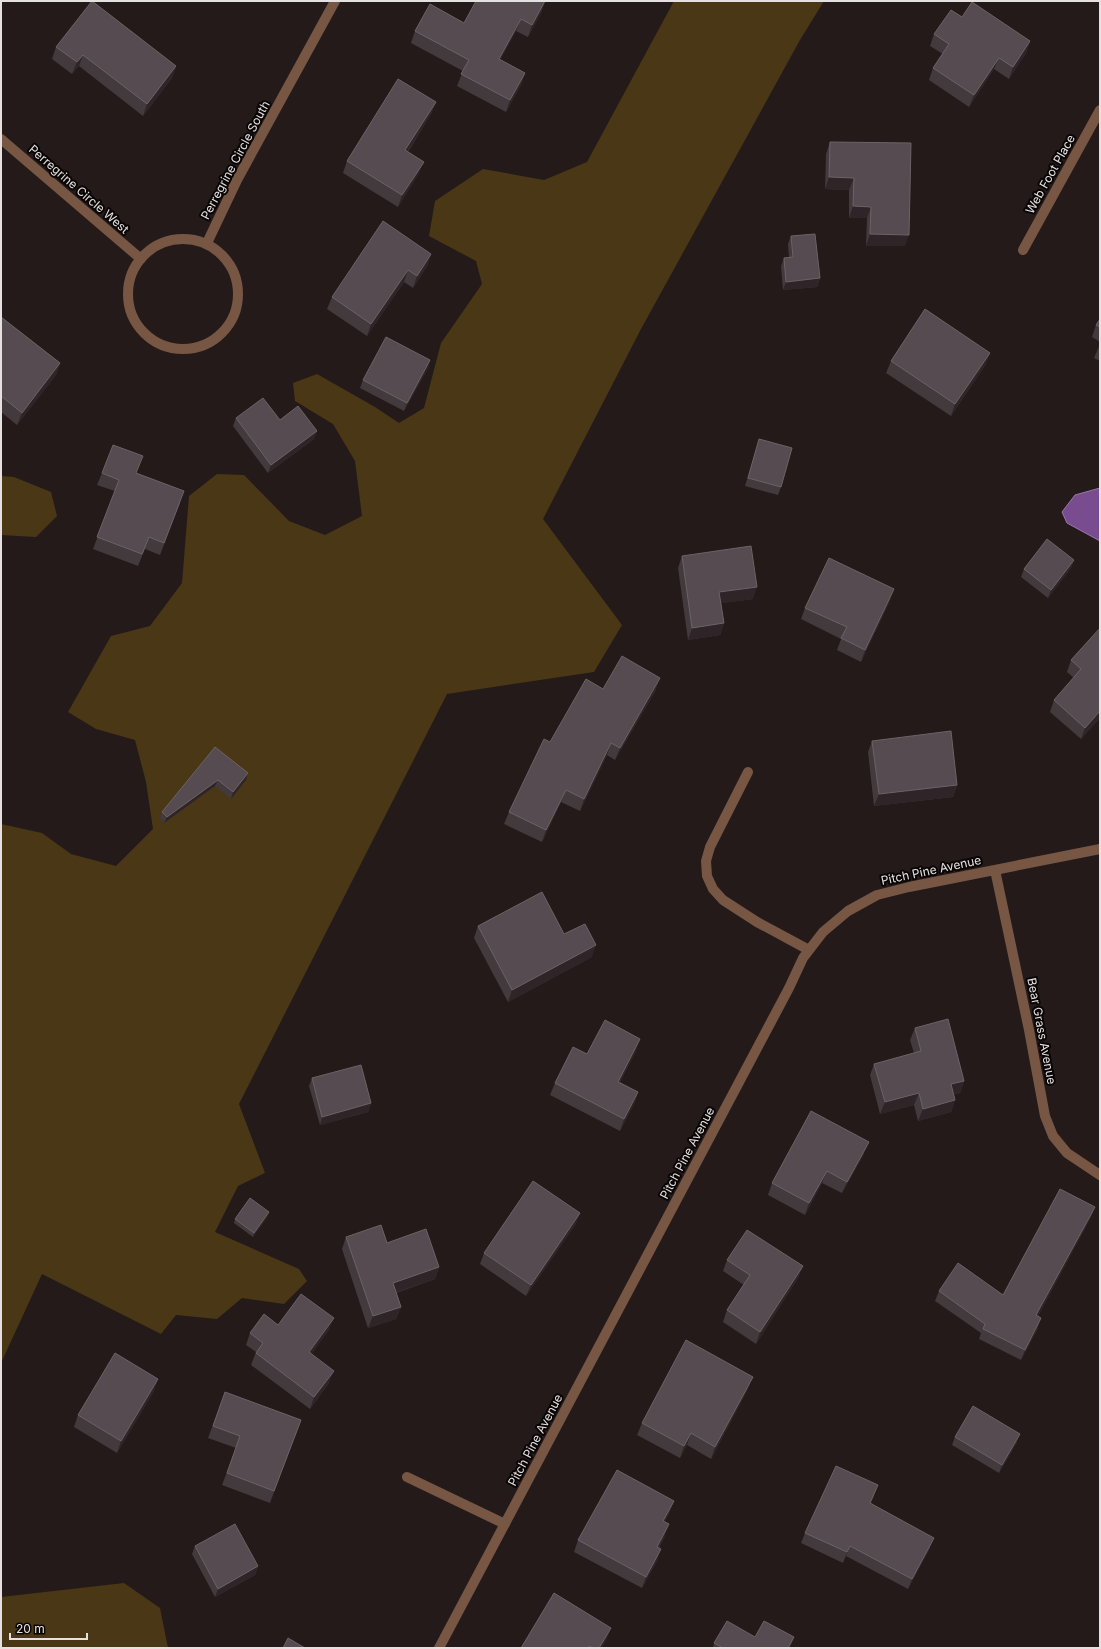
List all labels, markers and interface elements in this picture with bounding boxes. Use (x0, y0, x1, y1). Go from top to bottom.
street label: Perregrine Circle South (197, 98, 273, 222)
street label: Web Foot Place (1022, 132, 1078, 216)
street label: Perregrine Circle West (26, 141, 132, 237)
street label: Pitch Pine Avenue (880, 852, 982, 888)
street label: Bear Grass Avenue (1024, 977, 1060, 1085)
street label: Pitch Pine Avenue (656, 1104, 718, 1202)
street label: Pitch Pine Avenue (504, 1391, 566, 1489)
scale bar (10, 1615, 87, 1641)
text: 20 m (16, 1621, 45, 1636)

